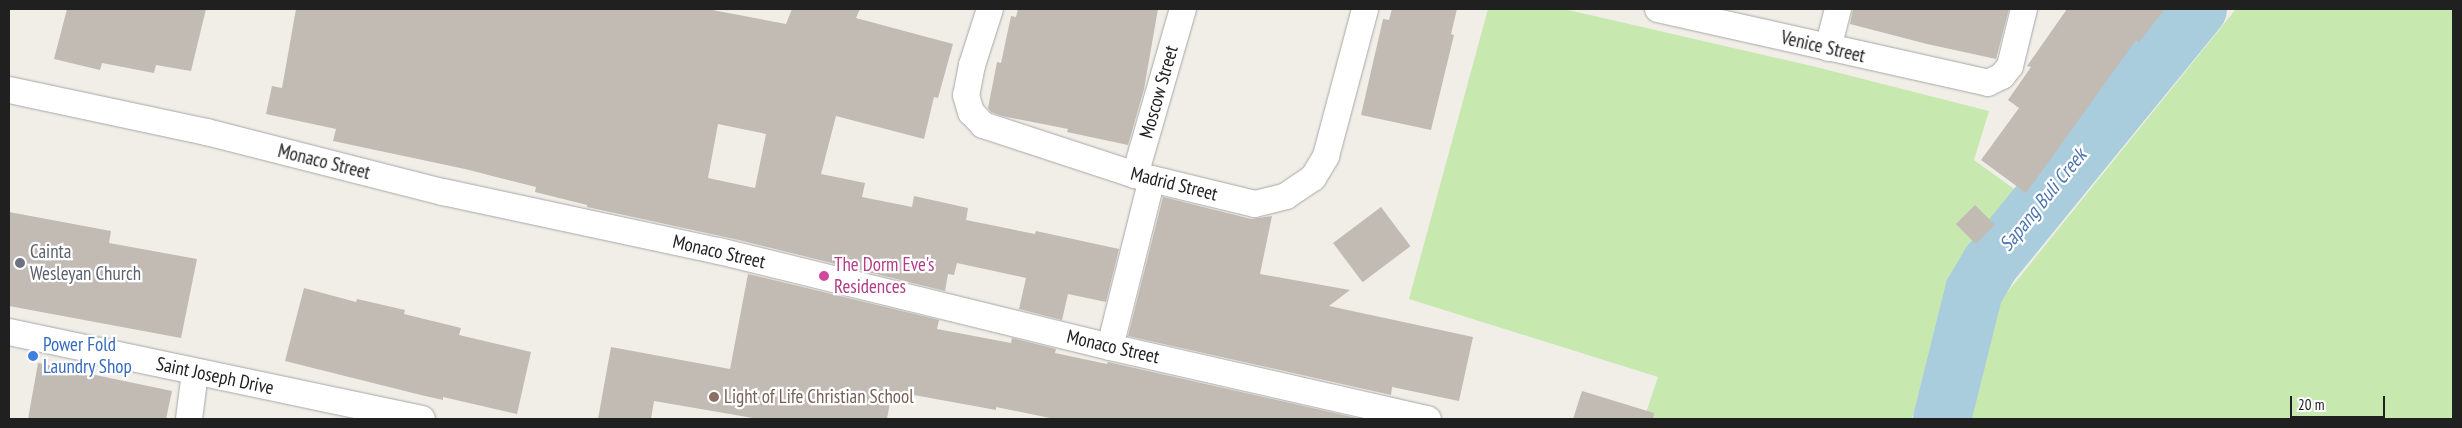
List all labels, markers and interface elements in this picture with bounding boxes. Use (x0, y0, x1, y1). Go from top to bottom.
street label: Venice Street (1779, 26, 1867, 68)
street label: Moscow Street (1135, 43, 1183, 141)
street label: Monaco Street (276, 140, 372, 184)
water label: Sapang Buli Creek (1994, 144, 2092, 256)
street label: Madrid Street (1128, 162, 1220, 206)
street label: Monaco Street (671, 230, 767, 274)
place label: Cainta Wesleyan Church (30, 241, 141, 285)
place label: The Dorm Eve's Residences (834, 254, 935, 298)
marker: Cainta Wesleyan Church (14, 257, 26, 269)
marker: The Dorm Eve's Residences (818, 270, 830, 282)
street label: Monaco Street (1065, 325, 1161, 369)
place label: Power Fold Laundry Shop (43, 334, 132, 378)
marker: Power Fold Laundry Shop (27, 350, 39, 362)
street label: Saint Joseph Drive (154, 352, 276, 400)
place label: Light of Life Christian School (724, 386, 914, 408)
scale bar (2292, 386, 2387, 418)
marker: Light of Life Christian School (708, 391, 720, 403)
text: 20 m (2298, 395, 2324, 414)

